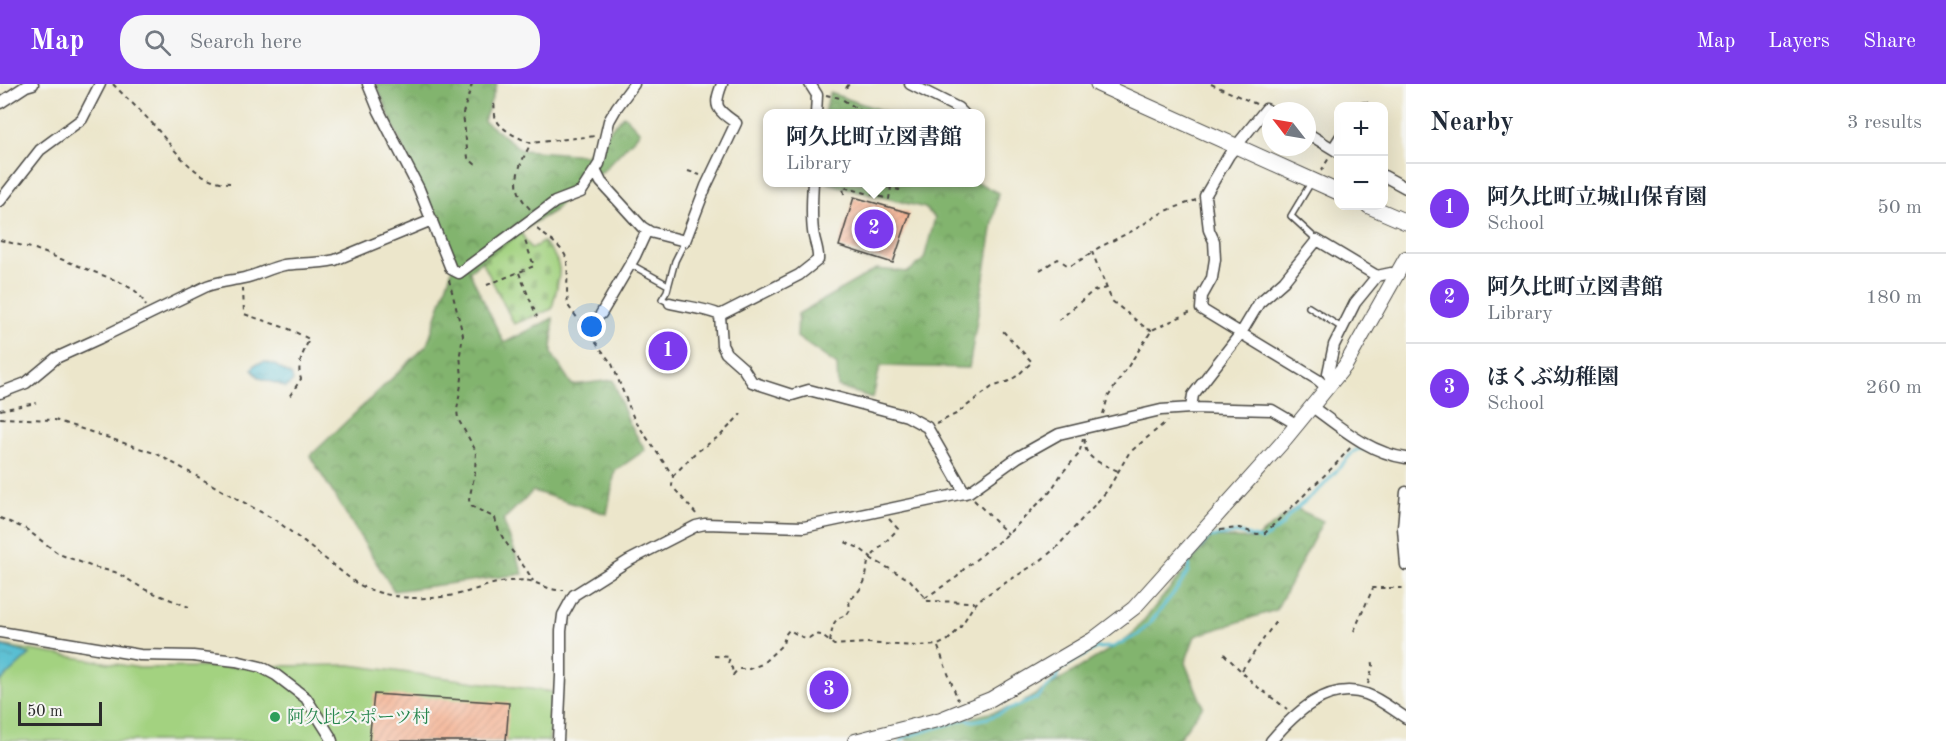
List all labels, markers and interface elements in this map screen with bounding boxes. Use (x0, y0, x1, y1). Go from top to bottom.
search box (120, 15, 540, 69)
icon: search (141, 26, 174, 59)
text: Map (30, 28, 84, 56)
text: Search here (189, 31, 302, 53)
text: Map (1696, 31, 1735, 52)
text: Layers (1768, 31, 1830, 52)
text: Share (1863, 31, 1916, 52)
north arrow (1262, 102, 1316, 156)
map controls (1334, 102, 1388, 210)
button: + (1334, 102, 1388, 156)
popup (763, 109, 985, 187)
text: Nearby (1430, 110, 1514, 136)
text: 3 results (1847, 113, 1922, 133)
text: 阿久比町立図書館 (786, 127, 962, 149)
text: Library (786, 154, 852, 174)
button: − (1334, 156, 1388, 210)
text: 阿久比町立城山保育園 (1487, 187, 1707, 209)
text: 1 (1444, 198, 1455, 218)
text: 50 m (1877, 198, 1922, 218)
pin: 2 (854, 206, 894, 252)
text: School (1487, 214, 1544, 234)
text: 阿久比町立図書館 (1487, 277, 1663, 299)
text: 2 (1444, 288, 1455, 308)
text: 180 m (1866, 288, 1922, 308)
text: Library (1487, 304, 1553, 324)
your location (577, 312, 606, 341)
pin: 1 (648, 328, 688, 374)
text: ほくぶ幼稚園 (1487, 367, 1619, 389)
text: 3 (1444, 378, 1455, 398)
text: 260 m (1866, 378, 1922, 398)
text: School (1487, 394, 1544, 414)
pin: 3 (810, 668, 848, 712)
scale bar (18, 699, 102, 726)
text: 50 m (27, 704, 63, 720)
place label: 阿久比スポーツ村 (287, 707, 430, 727)
marker: 阿久比スポーツ村 (268, 710, 282, 724)

